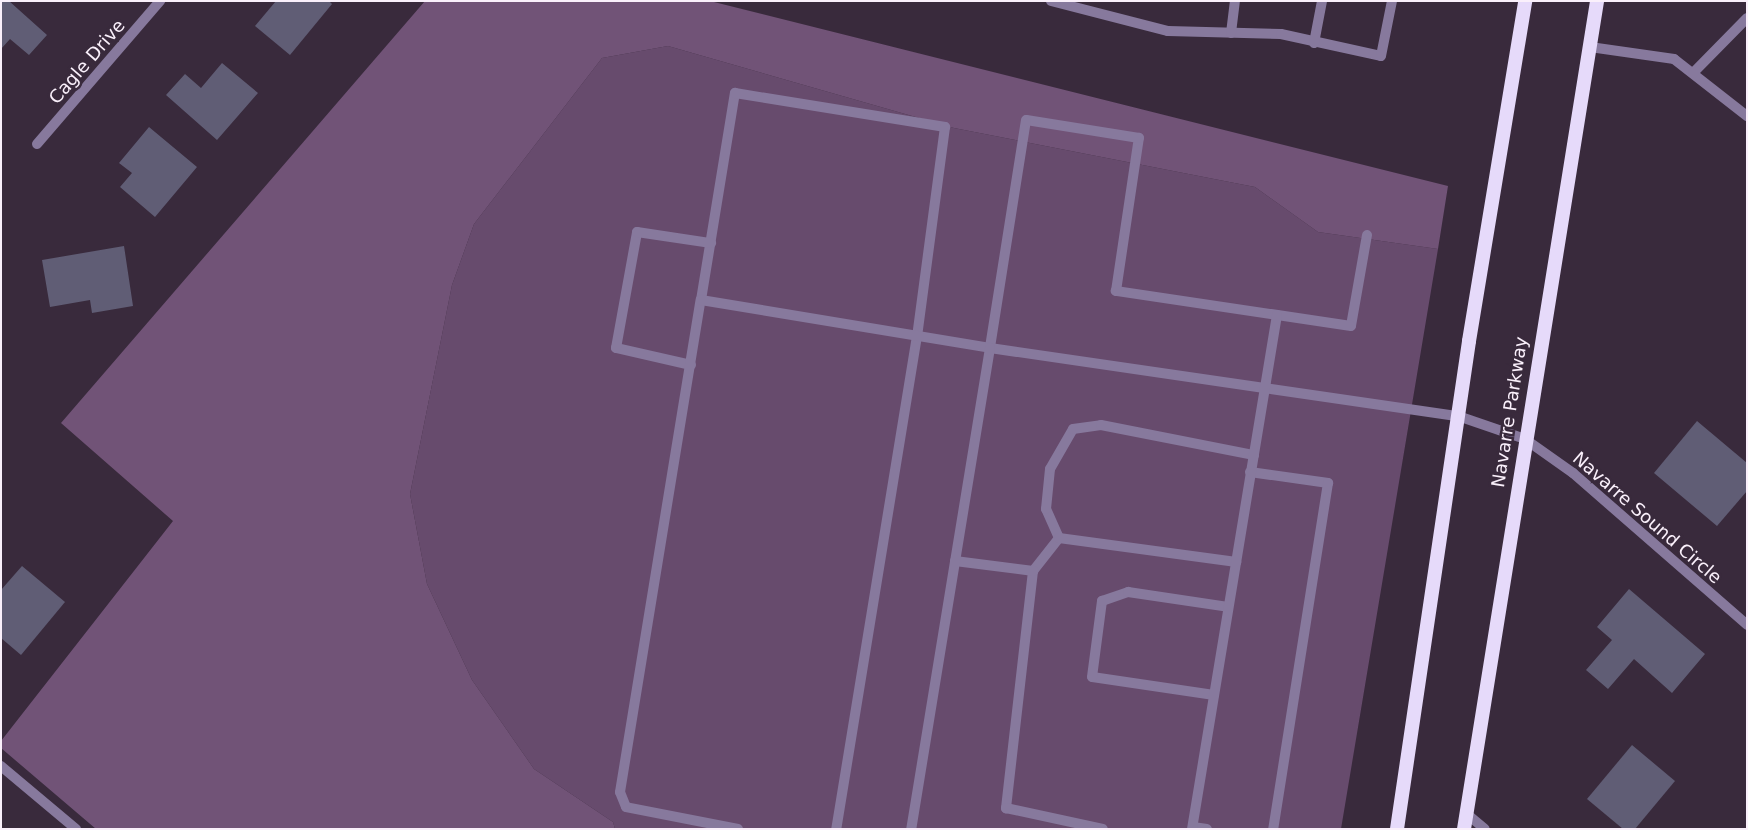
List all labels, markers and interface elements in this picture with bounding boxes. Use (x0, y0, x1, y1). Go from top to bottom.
street label: Cagle Drive (44, 15, 130, 109)
street label: Navarre Parkway (1487, 335, 1533, 489)
street label: Navarre Sound Circle (1568, 448, 1726, 588)

